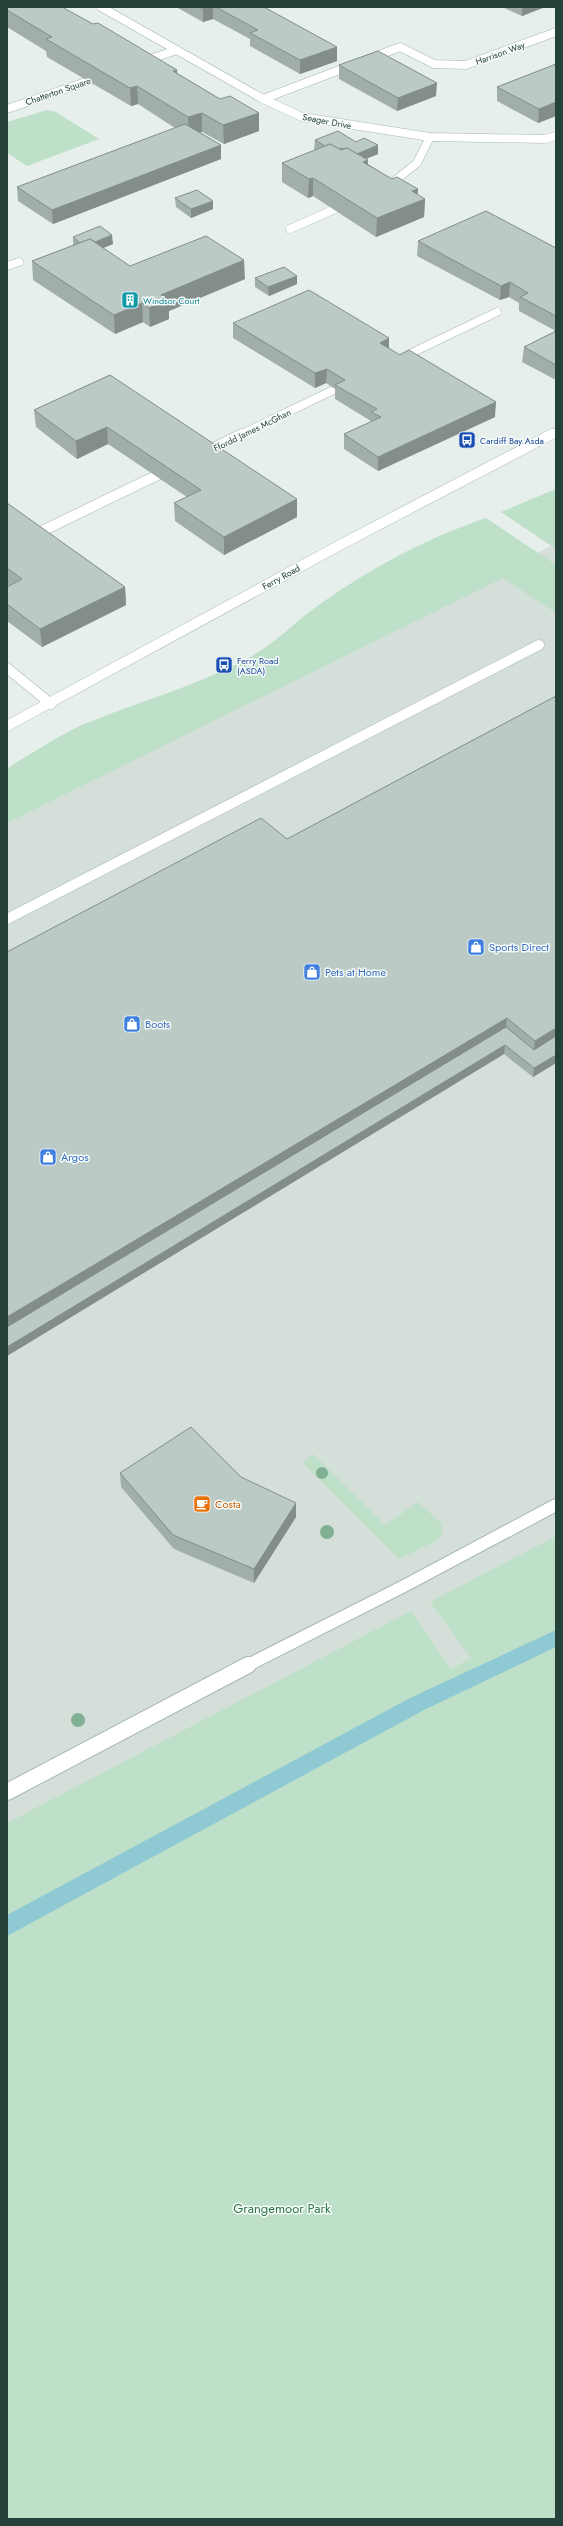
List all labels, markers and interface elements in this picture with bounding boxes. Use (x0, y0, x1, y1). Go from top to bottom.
street label: Harrison Way (474, 38, 526, 68)
street label: Chatterton Square (24, 74, 93, 108)
street label: Seager Drive (301, 110, 353, 132)
building icon: Windsor Court (120, 290, 140, 310)
place label: Windsor Court (143, 294, 200, 307)
street label: Ffordd James McGhan (211, 405, 293, 454)
bus stop icon: Cardiff Bay Asda (457, 430, 477, 450)
place label: Cardiff Bay Asda (480, 434, 544, 447)
street label: Ferry Road (260, 561, 302, 593)
place label: Ferry Road (ASDA) (237, 654, 278, 677)
bus stop icon: Ferry Road (ASDA) (214, 655, 234, 675)
shop icon: Sports Direct (466, 937, 486, 957)
place label: Sports Direct (489, 939, 549, 955)
shop icon: Pets at Home (302, 962, 322, 982)
place label: Pets at Home (325, 964, 386, 980)
shop icon: Boots (122, 1014, 142, 1034)
place label: Boots (145, 1016, 171, 1032)
shop icon: Argos (38, 1147, 58, 1167)
place label: Argos (61, 1149, 89, 1165)
cafe icon: Costa (192, 1494, 212, 1514)
place label: Costa (215, 1496, 241, 1512)
park label: Grangemoor Park (233, 2199, 331, 2218)

